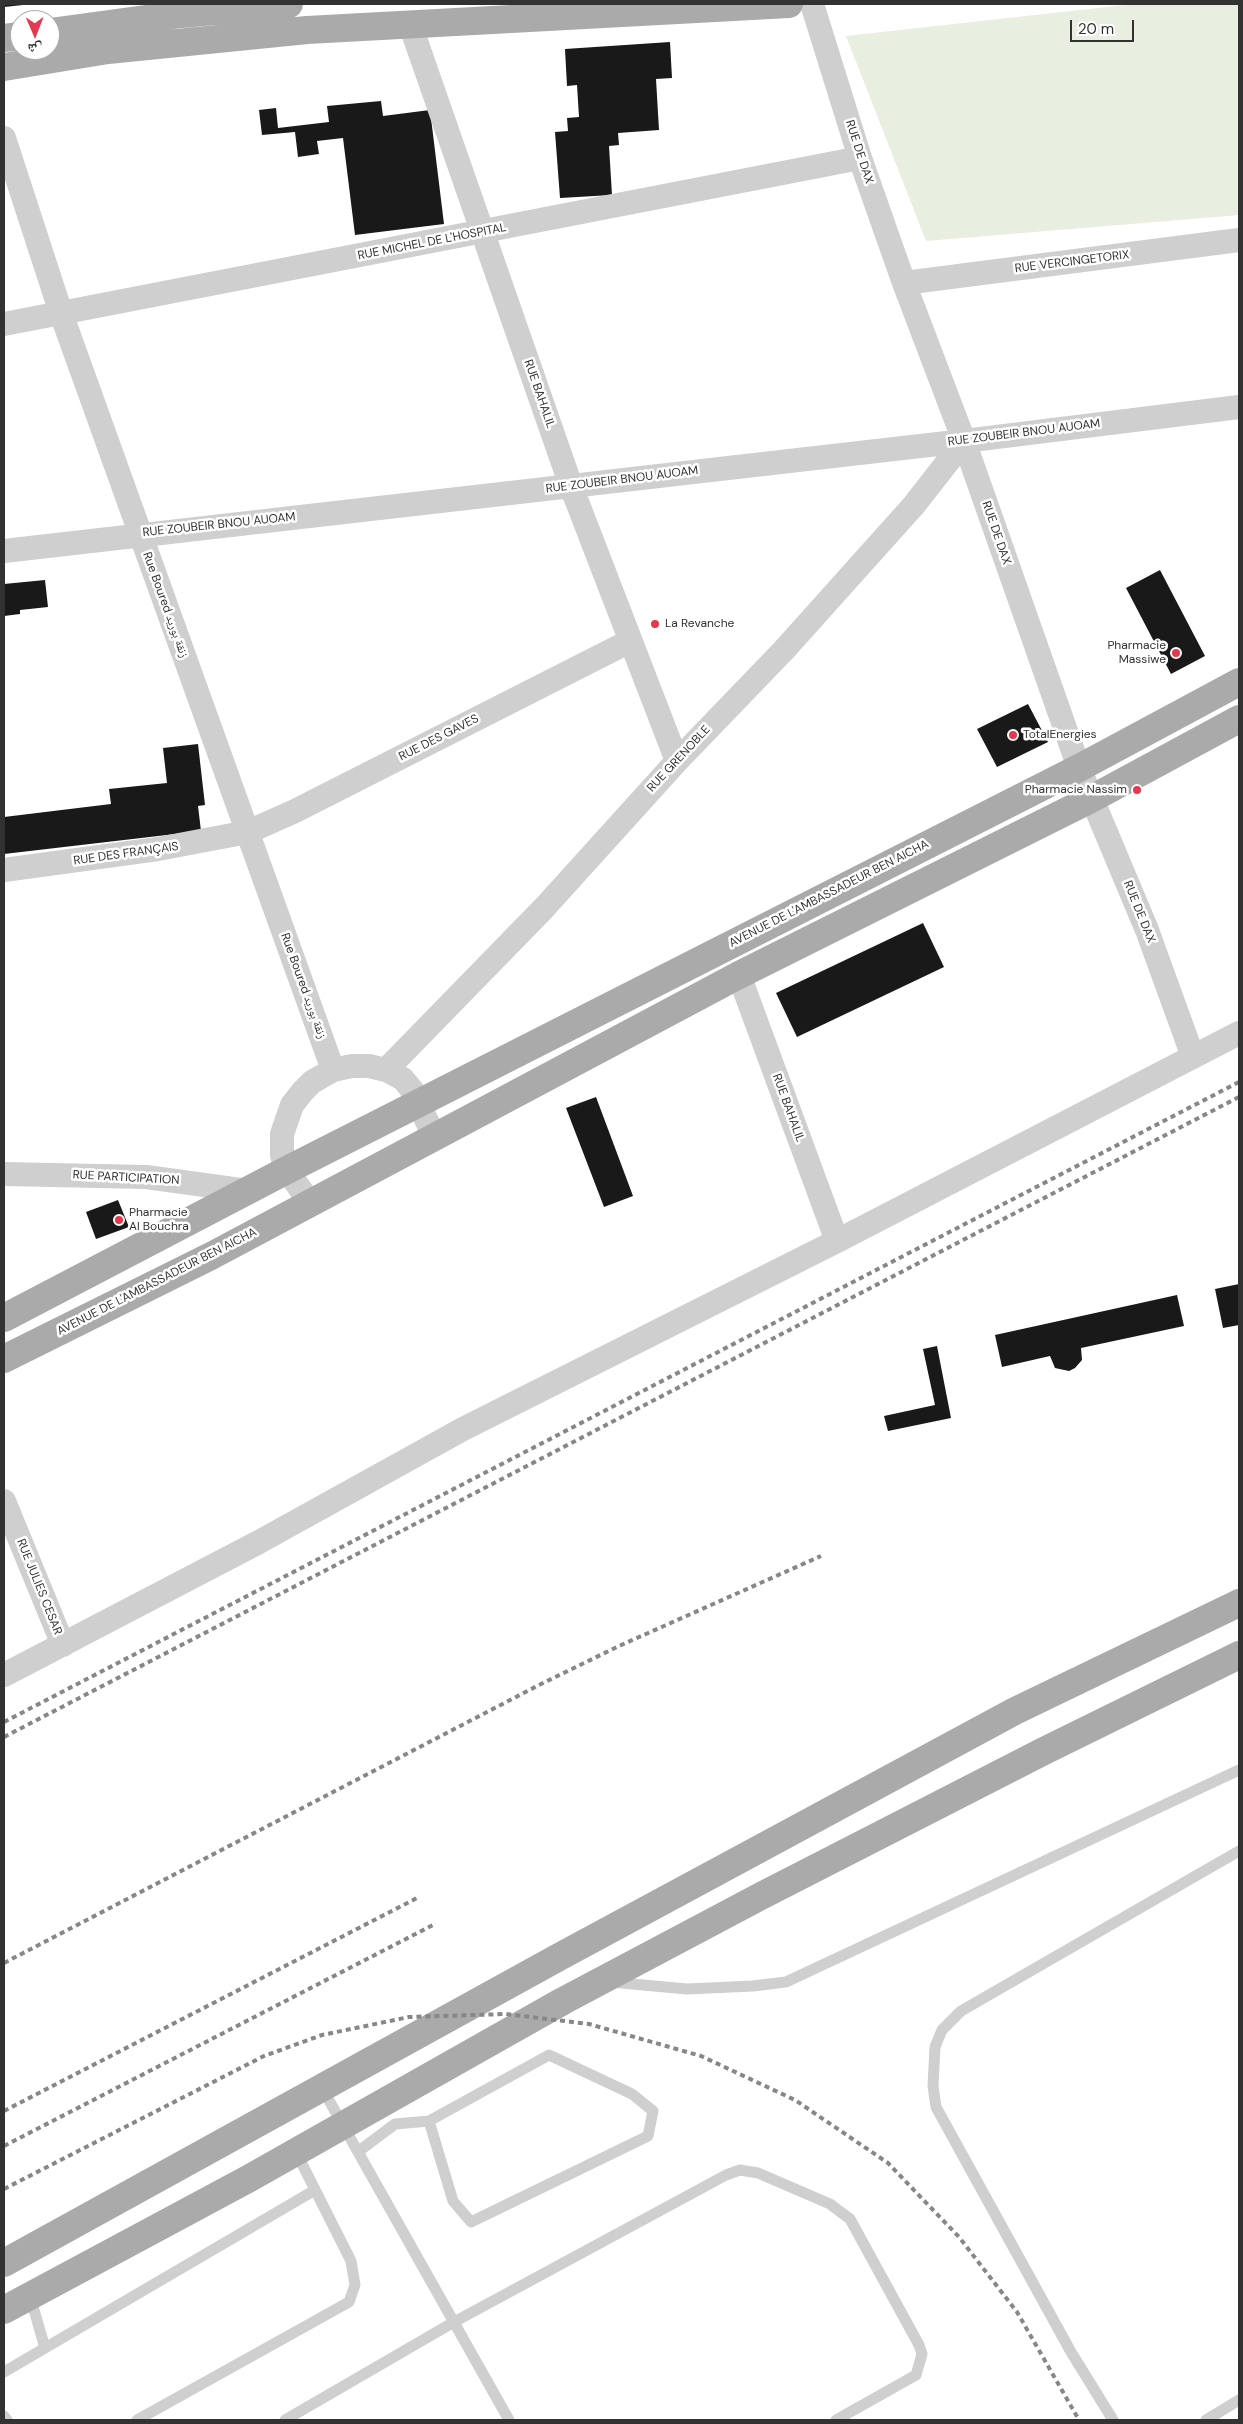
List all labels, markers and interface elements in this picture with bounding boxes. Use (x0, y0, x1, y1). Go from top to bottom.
north arrow (10, 10, 60, 60)
scale bar (1073, 10, 1137, 42)
text: 20 m (1078, 19, 1114, 39)
text: ش (28, 40, 43, 58)
street label: RUE DE DAX (842, 118, 876, 186)
street label: RUE MICHEL DE L'HOSPITAL (357, 221, 507, 263)
street label: RUE VERCINGETORIX (1014, 248, 1130, 276)
street label: RUE BAHALIL (521, 358, 557, 430)
street label: RUE ZOUBEIR BNOU AUOAM (947, 416, 1101, 450)
street label: RUE ZOUBEIR BNOU AUOAM (545, 463, 699, 497)
street label: RUE DE DAX (978, 499, 1014, 567)
street label: RUE ZOUBEIR BNOU AUOAM (142, 510, 296, 540)
street label: Rue Boured زنقة بوريد (139, 550, 191, 660)
place label: La Revanche (665, 617, 734, 631)
marker: La Revanche (649, 618, 661, 630)
place label: Pharmacie Massiwe (1107, 639, 1166, 667)
marker: Pharmacie Massiwe (1170, 647, 1182, 659)
street label: RUE DES GAVES (397, 712, 481, 764)
street label: RUE GRENOBLE (644, 723, 714, 795)
place label: TotalEnergies (1023, 728, 1097, 742)
marker: TotalEnergies (1007, 729, 1019, 741)
place label: Pharmacie Nassim (1025, 783, 1127, 797)
marker: Pharmacie Nassim (1131, 784, 1143, 796)
street label: AVENUE DE L'AMBASSADEUR BEN AICHA (727, 837, 931, 951)
street label: RUE DES FRANÇAIS (72, 839, 180, 869)
street label: RUE DE DAX (1120, 879, 1158, 945)
street label: Rue Boured زنقة بوريد (277, 931, 329, 1041)
street label: RUE BAHALIL (769, 1072, 807, 1144)
street label: RUE PARTICIPATION (72, 1168, 180, 1188)
place label: Pharmacie Al Bouchra (129, 1206, 189, 1234)
marker: Pharmacie Al Bouchra (113, 1214, 125, 1226)
street label: AVENUE DE L'AMBASSADEUR BEN AICHA (55, 1225, 259, 1339)
street label: RUE JULIES CESAR (13, 1537, 65, 1637)

